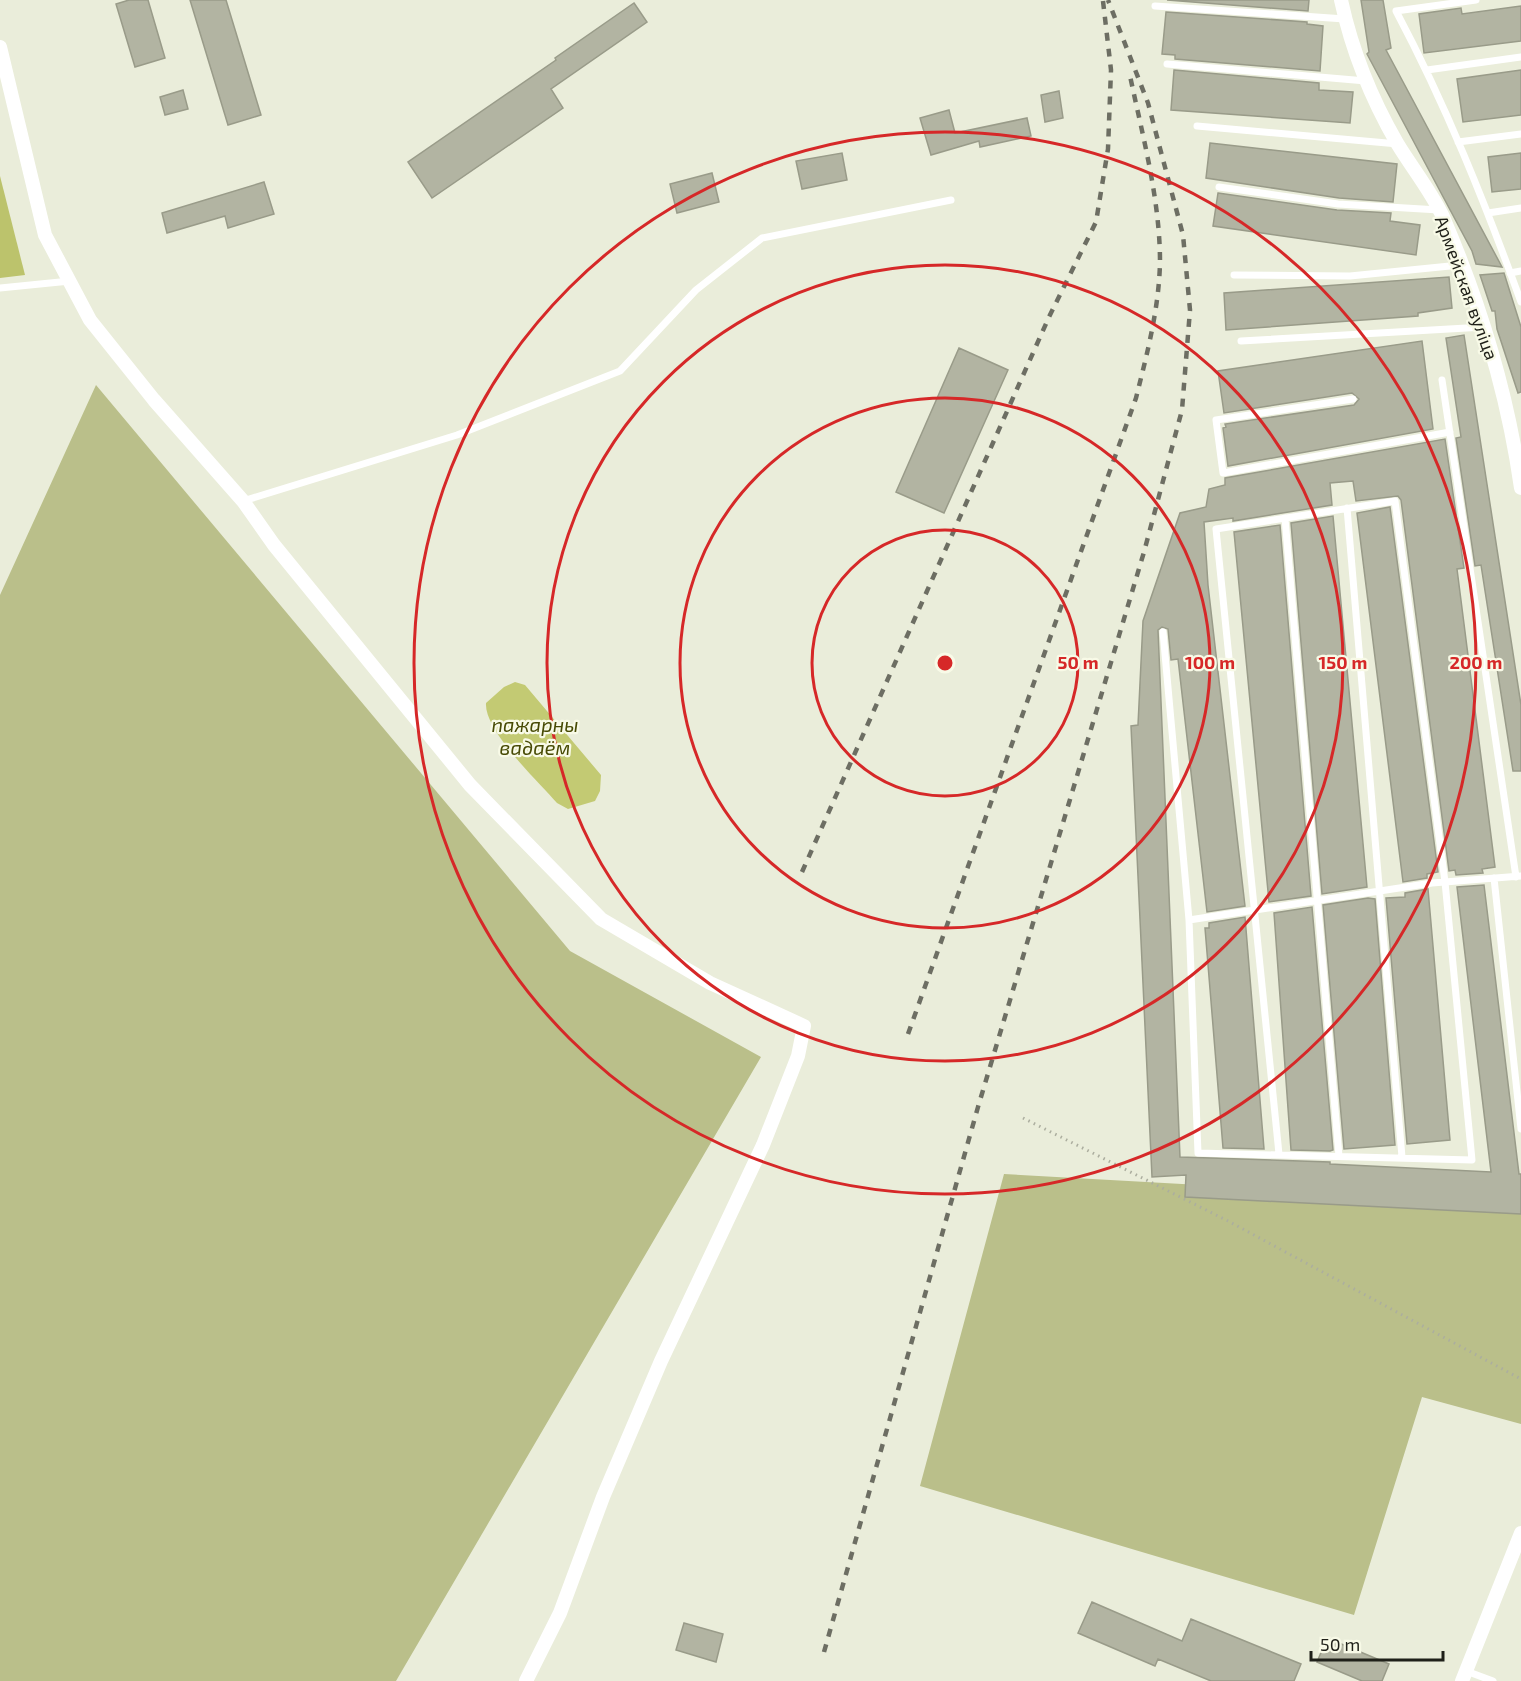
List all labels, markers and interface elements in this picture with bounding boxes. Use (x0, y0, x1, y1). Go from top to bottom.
street label: Армейская вуліца (1431, 213, 1503, 363)
text: 50 m (1057, 651, 1099, 673)
text: 100 m (1185, 651, 1235, 673)
text: 150 m (1319, 651, 1367, 673)
text: 200 m (1450, 651, 1502, 673)
centre of rings (935, 653, 955, 673)
water label: пажарны вадаём (491, 712, 579, 759)
scale bar (1311, 1624, 1443, 1662)
text: 50 m (1320, 1633, 1360, 1655)

